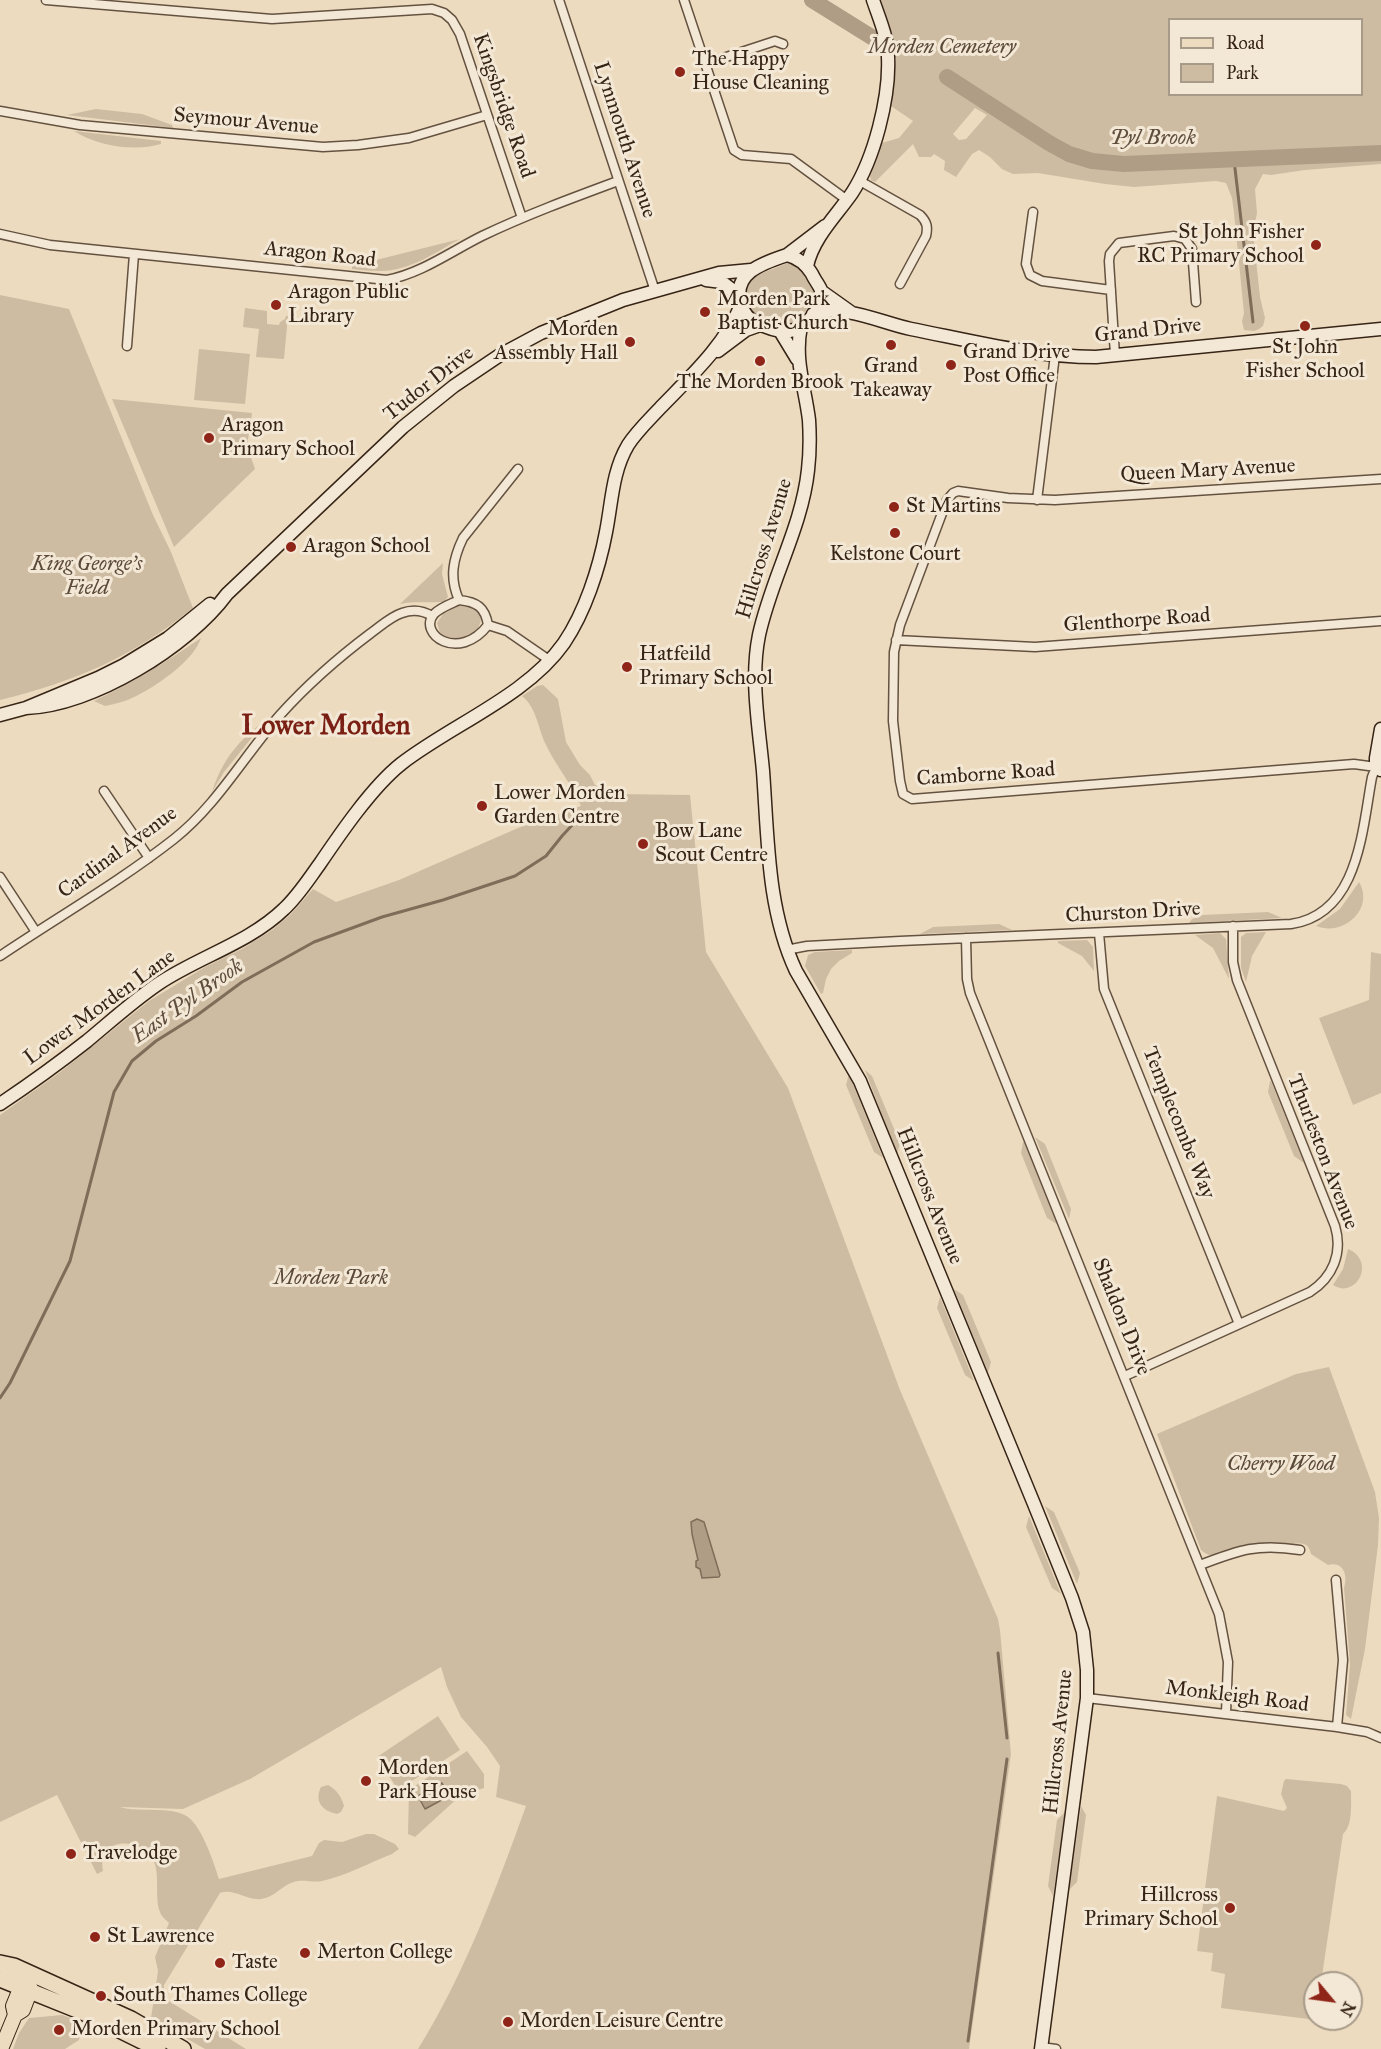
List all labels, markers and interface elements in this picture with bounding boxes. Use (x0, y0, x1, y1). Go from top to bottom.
legend (1168, 18, 1363, 96)
street label: Kingsbridge Road (466, 30, 540, 182)
text: Road (1226, 32, 1264, 54)
park label: Morden Cemetery (868, 35, 1016, 61)
place label: The Happy House Cleaning (692, 47, 829, 97)
street label: Lynmouth Avenue (587, 59, 661, 221)
text: Park (1226, 62, 1259, 84)
marker: The Happy House Cleaning (673, 65, 687, 79)
street label: Seymour Avenue (172, 103, 320, 141)
water label: Pyl Brook (1110, 126, 1196, 152)
place label: St John Fisher RC Primary School (1137, 220, 1304, 270)
street label: Aragon Road (263, 237, 377, 273)
marker: St John Fisher RC Primary School (1309, 238, 1323, 252)
place label: Aragon Public Library (288, 280, 409, 330)
place label: Morden Park Baptist Church (717, 287, 848, 337)
marker: Aragon Public Library (269, 298, 283, 312)
marker: Morden Park Baptist Church (698, 305, 712, 319)
street label: Grand Drive (1093, 313, 1203, 349)
place label: Morden Assembly Hall (494, 317, 618, 367)
marker: St John Fisher School (1298, 319, 1312, 333)
marker: Morden Assembly Hall (623, 335, 637, 349)
place label: St John Fisher School (1245, 335, 1365, 385)
marker: Grand Takeaway (884, 338, 898, 352)
place label: Grand Drive Post Office (963, 340, 1070, 390)
street label: Tudor Drive (379, 341, 479, 427)
marker: The Morden Brook (753, 354, 767, 368)
place label: Grand Takeaway (850, 354, 932, 404)
marker: Grand Drive Post Office (944, 358, 958, 372)
place label: The Morden Brook (677, 370, 843, 396)
place label: Aragon Primary School (221, 413, 355, 463)
marker: Aragon Primary School (202, 431, 216, 445)
street label: Queen Mary Avenue (1120, 454, 1296, 488)
street label: Hillcross Avenue (732, 476, 798, 622)
place label: St Martins (906, 494, 1001, 520)
marker: St Martins (887, 500, 901, 514)
marker: Kelstone Court (888, 526, 902, 540)
place label: Aragon School (303, 534, 430, 560)
marker: Aragon School (284, 540, 298, 554)
place label: Kelstone Court (829, 542, 961, 568)
park label: King George's Field (32, 552, 142, 602)
street label: Glenthorpe Road (1063, 603, 1211, 639)
place label: Hatfeild Primary School (639, 642, 773, 692)
marker: Hatfeild Primary School (620, 660, 634, 674)
district label: Lower Morden (242, 711, 410, 743)
street label: Camborne Road (916, 758, 1056, 792)
place label: Lower Morden Garden Centre (494, 781, 625, 831)
marker: Lower Morden Garden Centre (475, 799, 489, 813)
street label: Cardinal Avenue (54, 801, 182, 905)
place label: Bow Lane Scout Centre (655, 819, 768, 869)
marker: Bow Lane Scout Centre (636, 837, 650, 851)
street label: Churston Drive (1065, 897, 1201, 929)
street label: Lower Morden Lane (20, 945, 180, 1071)
water label: East Pyl Brook (127, 954, 249, 1050)
street label: Templecombe Way (1136, 1043, 1220, 1203)
street label: Thurleston Avenue (1281, 1071, 1363, 1233)
street label: Hillcross Avenue (890, 1124, 968, 1268)
street label: Shaldon Drive (1086, 1255, 1156, 1379)
park label: Morden Park (274, 1266, 388, 1292)
park label: Cherry Wood (1227, 1452, 1335, 1478)
street label: Hillcross Avenue (1039, 1668, 1079, 1816)
street label: Monkleigh Road (1164, 1676, 1310, 1718)
place label: Morden Park House (378, 1756, 477, 1806)
marker: Morden Park House (359, 1774, 373, 1788)
place label: Travelodge (83, 1841, 177, 1867)
marker: Travelodge (64, 1847, 78, 1861)
place label: Hillcross Primary School (1084, 1883, 1218, 1933)
marker: Hillcross Primary School (1223, 1901, 1237, 1915)
place label: St Lawrence (107, 1924, 214, 1950)
marker: St Lawrence (88, 1930, 102, 1944)
place label: Merton College (317, 1940, 453, 1966)
marker: Merton College (298, 1946, 312, 1960)
place label: Taste (232, 1950, 278, 1976)
marker: Taste (213, 1956, 227, 1970)
north arrow (1303, 1971, 1363, 2031)
place label: South Thames College (113, 1983, 308, 2009)
marker: South Thames College (94, 1989, 108, 2003)
text: N (1336, 1998, 1359, 2020)
place label: Morden Leisure Centre (520, 2009, 723, 2035)
marker: Morden Leisure Centre (501, 2015, 515, 2029)
place label: Morden Primary School (71, 2017, 280, 2043)
marker: Morden Primary School (52, 2023, 66, 2037)

